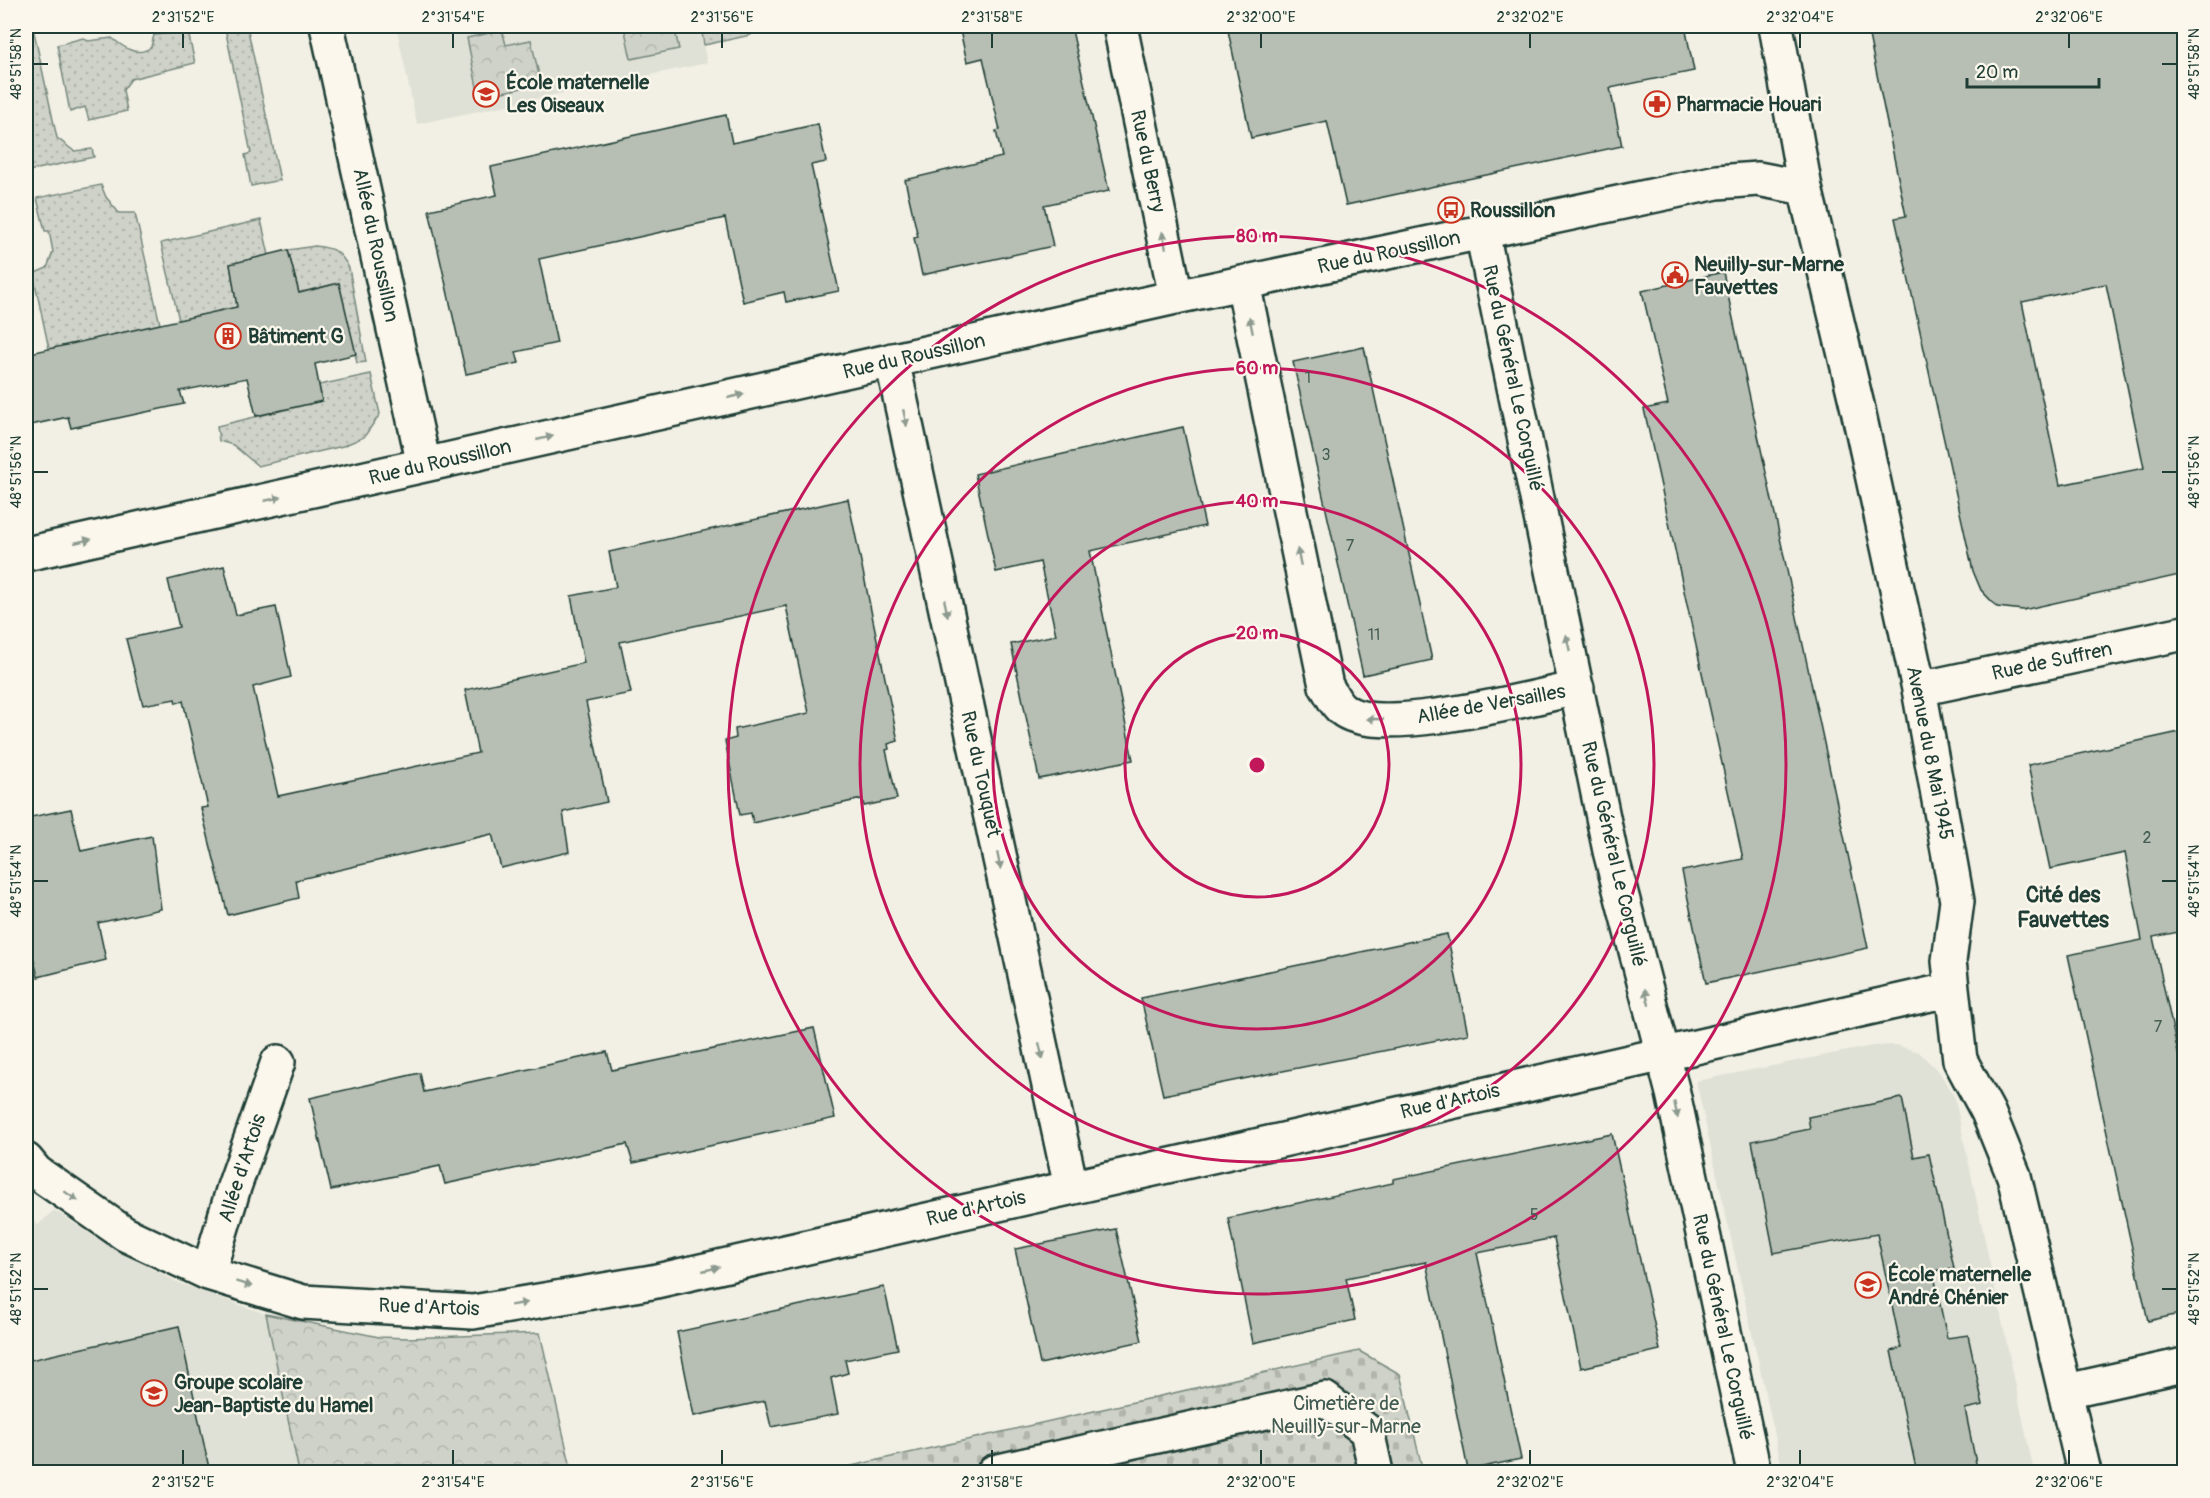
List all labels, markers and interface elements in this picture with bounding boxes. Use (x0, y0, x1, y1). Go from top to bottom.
text: 2°31'52"E (152, 8, 214, 27)
text: 2°31'54"E (422, 8, 485, 27)
text: 2°31'56"E (691, 8, 754, 27)
text: 2°31'58"E (961, 8, 1023, 27)
text: 2°32'00"E (1226, 8, 1296, 27)
text: 2°32'02"E (1496, 8, 1564, 27)
text: 2°32'04"E (1766, 8, 1834, 27)
text: 2°32'06"E (2035, 8, 2103, 27)
text: 48°51'58"N (7, 28, 26, 100)
text: 48°51'58"N (2185, 28, 2204, 100)
scale bar (1967, 51, 2099, 89)
text: 20 m (1976, 61, 2018, 84)
place label: École maternelle Les Oiseaux (506, 70, 650, 118)
school or university icon: École maternelle Les Oiseaux (471, 79, 501, 109)
pharmacy icon: Pharmacie Houari (1642, 89, 1672, 119)
place label: Pharmacie Houari (1676, 92, 1822, 117)
street label: Rue du Berry (1125, 108, 1171, 215)
street label: Allée du Roussillon (347, 166, 405, 324)
bus stop icon: Roussillon (1436, 195, 1466, 225)
place label: Roussillon (1470, 198, 1555, 223)
text: 80 m (1236, 225, 1278, 248)
street label: Rue du Roussillon (1315, 225, 1463, 279)
one-way arrow (1159, 230, 1168, 249)
place label: Neuilly-sur-Marne Fauvettes (1694, 252, 1845, 300)
public building icon: Neuilly-sur-Marne Fauvettes (1660, 260, 1690, 290)
street label: Rue du Général Le Corguillé (1477, 262, 1549, 494)
one-way arrow (1246, 315, 1256, 334)
building icon: Bâtiment G (213, 321, 243, 351)
place label: Bâtiment G (248, 324, 344, 349)
street label: Rue du Roussillon (840, 327, 988, 385)
text: 60 m (1236, 357, 1278, 380)
house number: 1 (1305, 368, 1311, 388)
one-way arrow (726, 390, 745, 400)
one-way arrow (900, 408, 910, 427)
street label: Rue du Roussillon (366, 433, 514, 491)
one-way arrow (536, 433, 555, 442)
text: 48°51'56"N (7, 436, 26, 508)
text: 48°51'56"N (2185, 436, 2204, 508)
house number: 3 (1322, 445, 1331, 465)
text: 40 m (1236, 490, 1278, 513)
one-way arrow (264, 494, 283, 503)
one-way arrow (73, 536, 92, 545)
house number: 7 (1346, 536, 1355, 556)
one-way arrow (1294, 547, 1304, 566)
one-way arrow (942, 599, 951, 618)
text: 20 m (1236, 622, 1278, 645)
house number: 11 (1368, 625, 1380, 645)
one-way arrow (1562, 634, 1572, 652)
street label: Rue de Suffren (1990, 636, 2114, 686)
street label: Avenue du 8 Mai 1945 (1901, 664, 1959, 842)
street label: Allée de Versailles (1415, 679, 1567, 729)
street label: Rue du Touquet (955, 709, 1007, 840)
one-way arrow (1365, 714, 1384, 724)
street label: Rue du Général Le Corguillé (1576, 739, 1652, 969)
centre of rings (1247, 755, 1267, 775)
house number: 2 (2143, 828, 2152, 848)
text: 48°51'54"N (7, 845, 26, 917)
text: 48°51'54"N (2185, 845, 2204, 917)
one-way arrow (995, 851, 1004, 870)
district label: Cité des Fauvettes (2017, 881, 2109, 934)
one-way arrow (1642, 988, 1651, 1006)
house number: 7 (2154, 1017, 2163, 1037)
one-way arrow (1036, 1042, 1046, 1060)
street label: Rue d'Artois (1398, 1077, 1502, 1125)
one-way arrow (1672, 1101, 1682, 1119)
street label: Allée d'Artois (213, 1111, 271, 1225)
street label: Rue d'Artois (924, 1184, 1028, 1232)
one-way arrow (63, 1190, 79, 1201)
house number: 5 (1530, 1205, 1538, 1225)
street label: Rue du Général Le Corguillé (1687, 1211, 1759, 1443)
text: 48°51'52"N (7, 1253, 26, 1325)
text: 48°51'52"N (2185, 1253, 2204, 1325)
place label: École maternelle André Chénier (1888, 1262, 2032, 1310)
one-way arrow (702, 1263, 720, 1273)
school or university icon: École maternelle André Chénier (1853, 1270, 1883, 1300)
one-way arrow (235, 1280, 253, 1289)
street label: Rue d'Artois (378, 1293, 480, 1321)
one-way arrow (510, 1299, 529, 1308)
place label: Groupe scolaire Jean-Baptiste du Hamel (174, 1370, 373, 1418)
school or university icon: Groupe scolaire Jean-Baptiste du Hamel (139, 1378, 169, 1408)
park label: Cimetière de Neuilly-sur-Marne (1271, 1391, 1421, 1439)
text: 2°31'52"E (152, 1473, 214, 1492)
text: 2°31'54"E (422, 1473, 485, 1492)
text: 2°31'56"E (691, 1473, 754, 1492)
text: 2°31'58"E (961, 1473, 1023, 1492)
text: 2°32'00"E (1226, 1473, 1296, 1492)
text: 2°32'02"E (1496, 1473, 1564, 1492)
text: 2°32'04"E (1766, 1473, 1834, 1492)
text: 2°32'06"E (2035, 1473, 2103, 1492)

